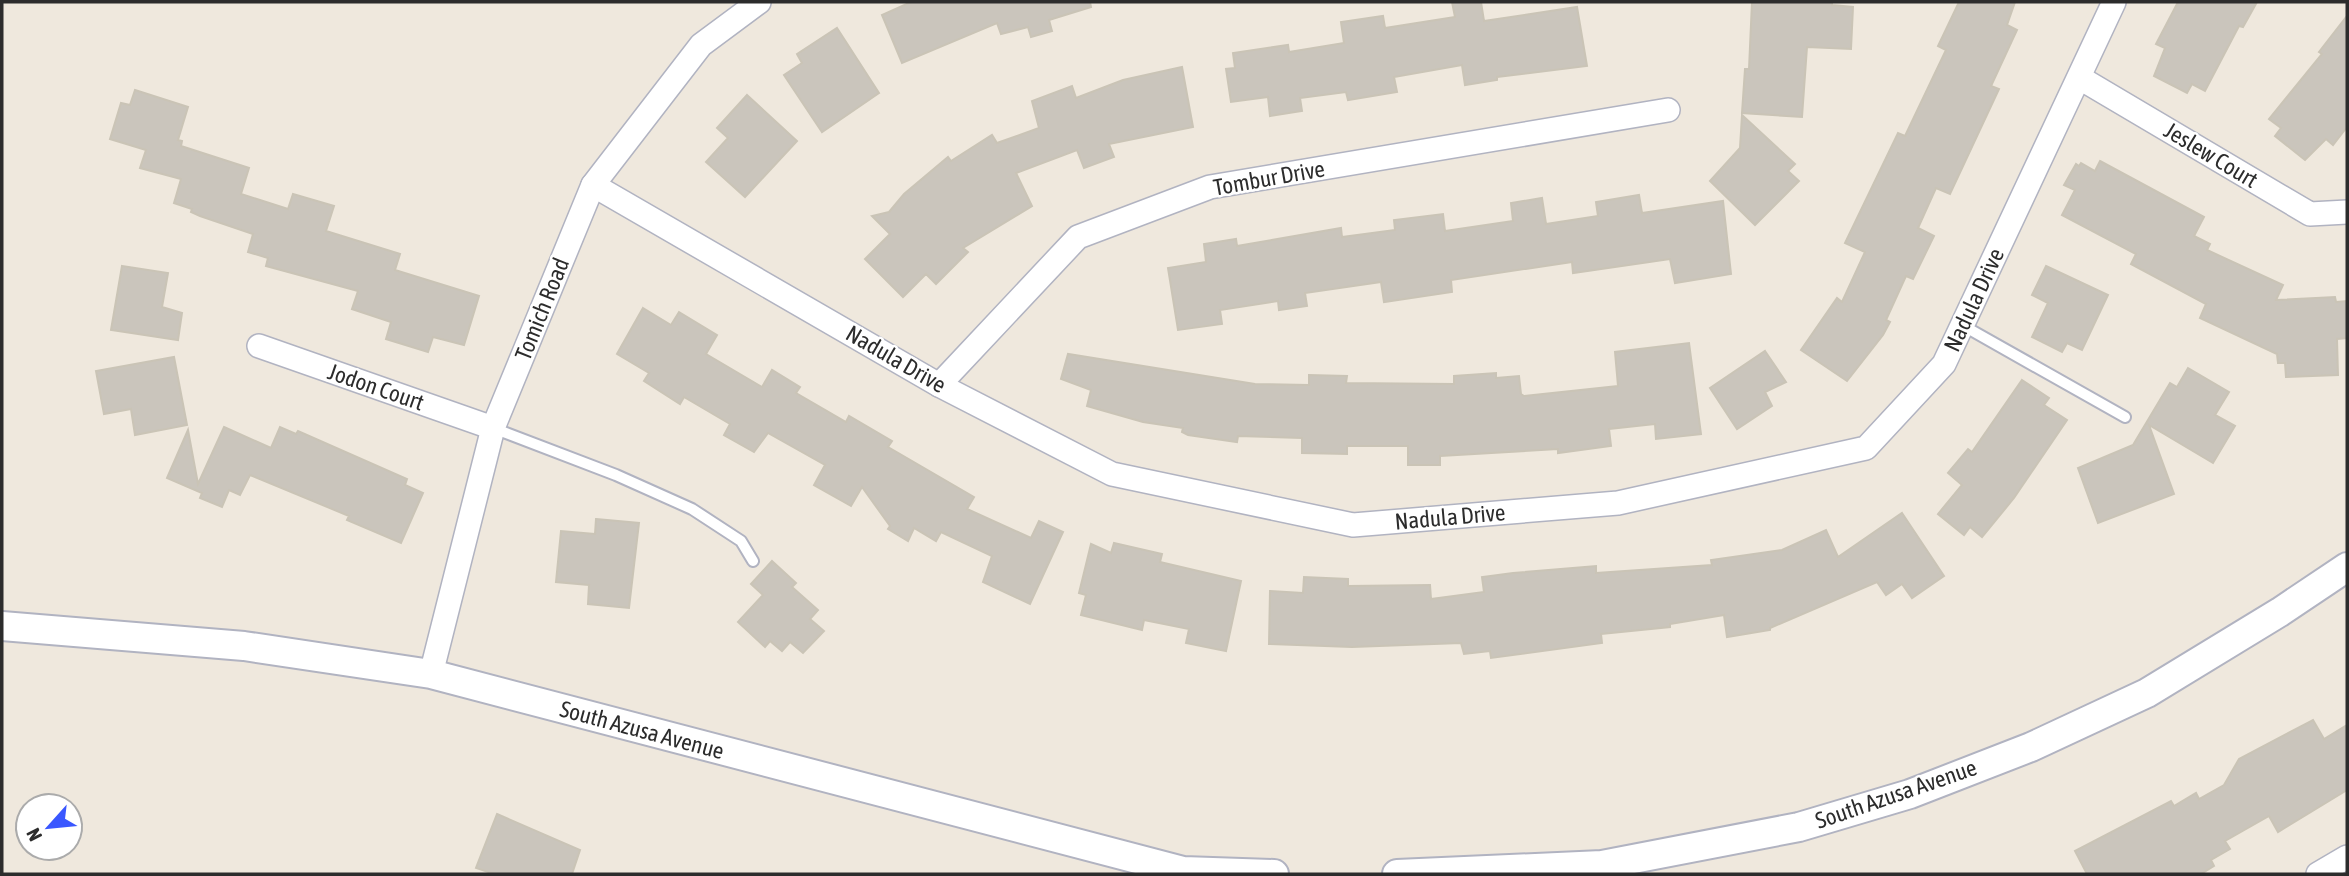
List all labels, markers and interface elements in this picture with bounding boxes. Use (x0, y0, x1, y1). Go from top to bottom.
street label: Jeslew Court (2160, 117, 2262, 193)
street label: Tombur Drive (1211, 155, 1327, 201)
street label: Nadula Drive (1939, 244, 2009, 356)
street label: Tomich Road (510, 254, 574, 364)
street label: Nadula Drive (841, 320, 951, 398)
street label: Jodon Court (325, 358, 427, 416)
street label: Nadula Drive (1394, 499, 1506, 535)
street label: South Azusa Avenue (557, 696, 727, 764)
street label: South Azusa Avenue (1812, 754, 1980, 834)
north arrow (14, 792, 84, 862)
text: N (22, 825, 46, 845)

